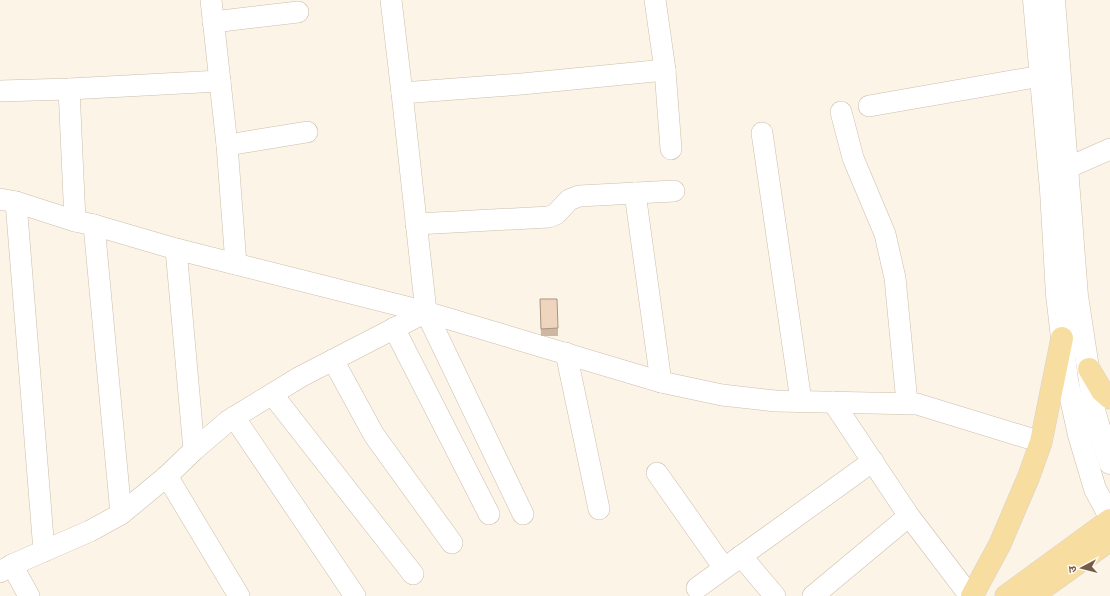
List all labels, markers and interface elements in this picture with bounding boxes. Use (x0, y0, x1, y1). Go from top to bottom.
north arrow (1062, 548, 1102, 588)
text: उ (1065, 565, 1078, 573)

